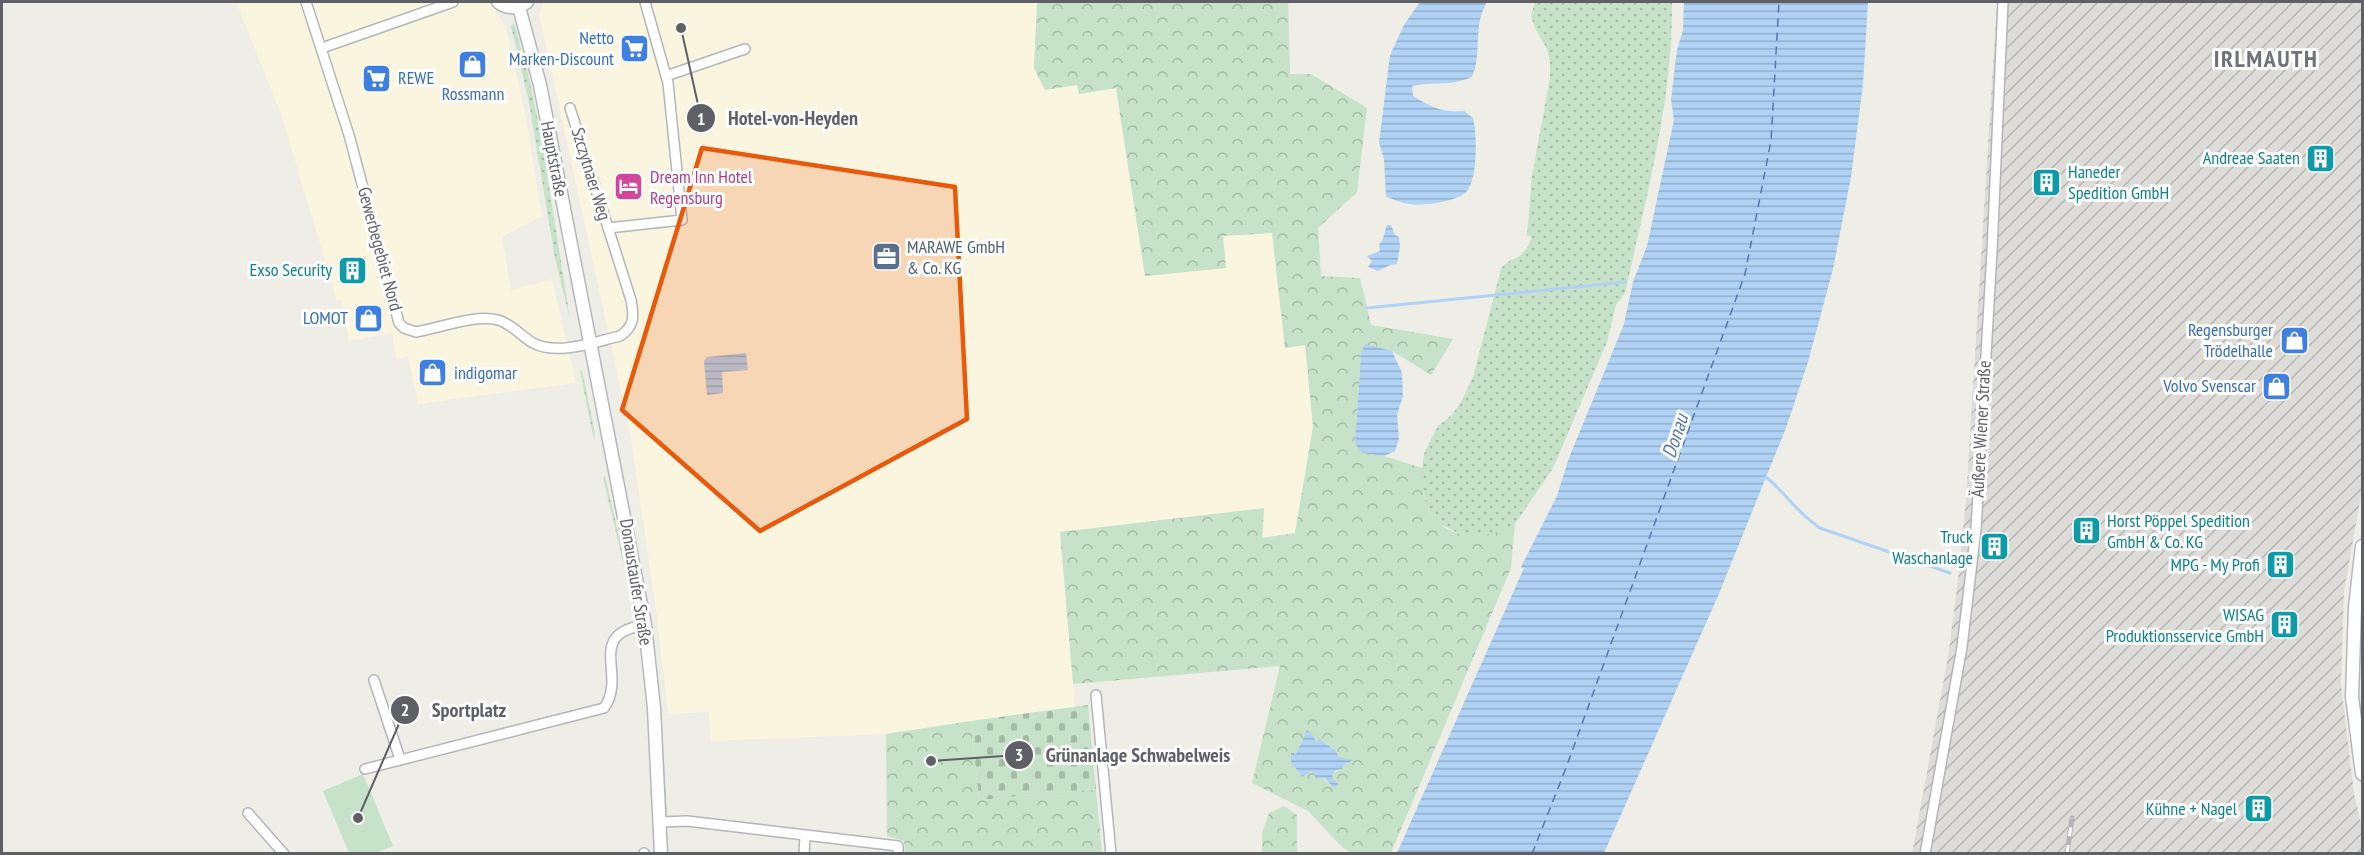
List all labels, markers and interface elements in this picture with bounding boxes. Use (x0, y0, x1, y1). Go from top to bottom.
place label: Netto Marken-Discount (509, 26, 614, 70)
supermarket icon: Netto Marken-Discount (619, 32, 651, 64)
district label: IRLMAUTH (2214, 43, 2318, 74)
shop icon: Rossmann (457, 49, 489, 81)
supermarket icon: REWE (361, 62, 393, 94)
place label: REWE (398, 66, 434, 89)
place label: Rossmann (442, 82, 504, 105)
callout: Hotel-von-Heyden (686, 99, 870, 137)
text: Hotel-von-Heyden (728, 105, 858, 131)
text: 1 (697, 107, 705, 130)
street label: Hauptstraße (536, 119, 573, 199)
street label: Szczytnaer Weg (566, 125, 616, 223)
building icon: Andreae Saaten (2305, 142, 2337, 174)
place label: Andreae Saaten (2203, 146, 2300, 169)
place label: Haneder Spedition GmbH (2068, 160, 2169, 204)
place label: Dream Inn Hotel Regensburg (650, 165, 753, 209)
building icon: Haneder Spedition GmbH (2031, 166, 2063, 198)
hotel icon: Dream Inn Hotel Regensburg (613, 171, 645, 203)
street label: Gewerbegebiet Nord (353, 184, 408, 313)
place label: MARAWE GmbH & Co. KG (907, 235, 1005, 279)
office icon: MARAWE GmbH & Co. KG (870, 241, 902, 273)
building icon: Exso Security (337, 254, 369, 286)
place label: Exso Security (250, 258, 332, 281)
shop icon: LOMOT (353, 302, 385, 334)
place label: LOMOT (303, 306, 348, 329)
place label: Regensburger Trödelhalle (2188, 318, 2273, 362)
shop icon: Regensburger Trödelhalle (2278, 324, 2310, 356)
shop icon: indigomar (417, 357, 449, 389)
street label: Äußere Wiener Straße (1965, 360, 1996, 498)
place label: indigomar (454, 361, 517, 384)
shop icon: Volvo Svenscar (2261, 370, 2293, 402)
place label: Volvo Svenscar (2162, 374, 2256, 397)
water label: Donau (1656, 410, 1695, 461)
place label: Horst Pöppel Spedition GmbH & Co. KG (2107, 509, 2250, 553)
building icon: Horst Pöppel Spedition GmbH & Co. KG (2070, 515, 2102, 547)
street label: Donaustaufer Straße (615, 517, 658, 647)
place label: Truck Waschanlage (1892, 525, 1973, 569)
building icon: Truck Waschanlage (1978, 531, 2010, 563)
building icon: MPG - My Profi (2265, 549, 2297, 581)
place label: MPG - My Profi (2171, 553, 2260, 576)
place label: WISAG Produktionsservice GmbH (2106, 603, 2264, 647)
building icon: WISAG Produktionsservice GmbH (2269, 609, 2301, 641)
callout: Sportplatz (390, 691, 518, 729)
text: Sportplatz (432, 697, 507, 723)
text: 2 (401, 698, 409, 721)
callout: Grünanlage Schwabelweis (1004, 736, 1243, 774)
text: Grünanlage Schwabelweis (1046, 742, 1230, 768)
text: 3 (1015, 743, 1023, 766)
building icon: Kühne + Nagel (2242, 793, 2274, 825)
place label: Kühne + Nagel (2146, 797, 2238, 820)

